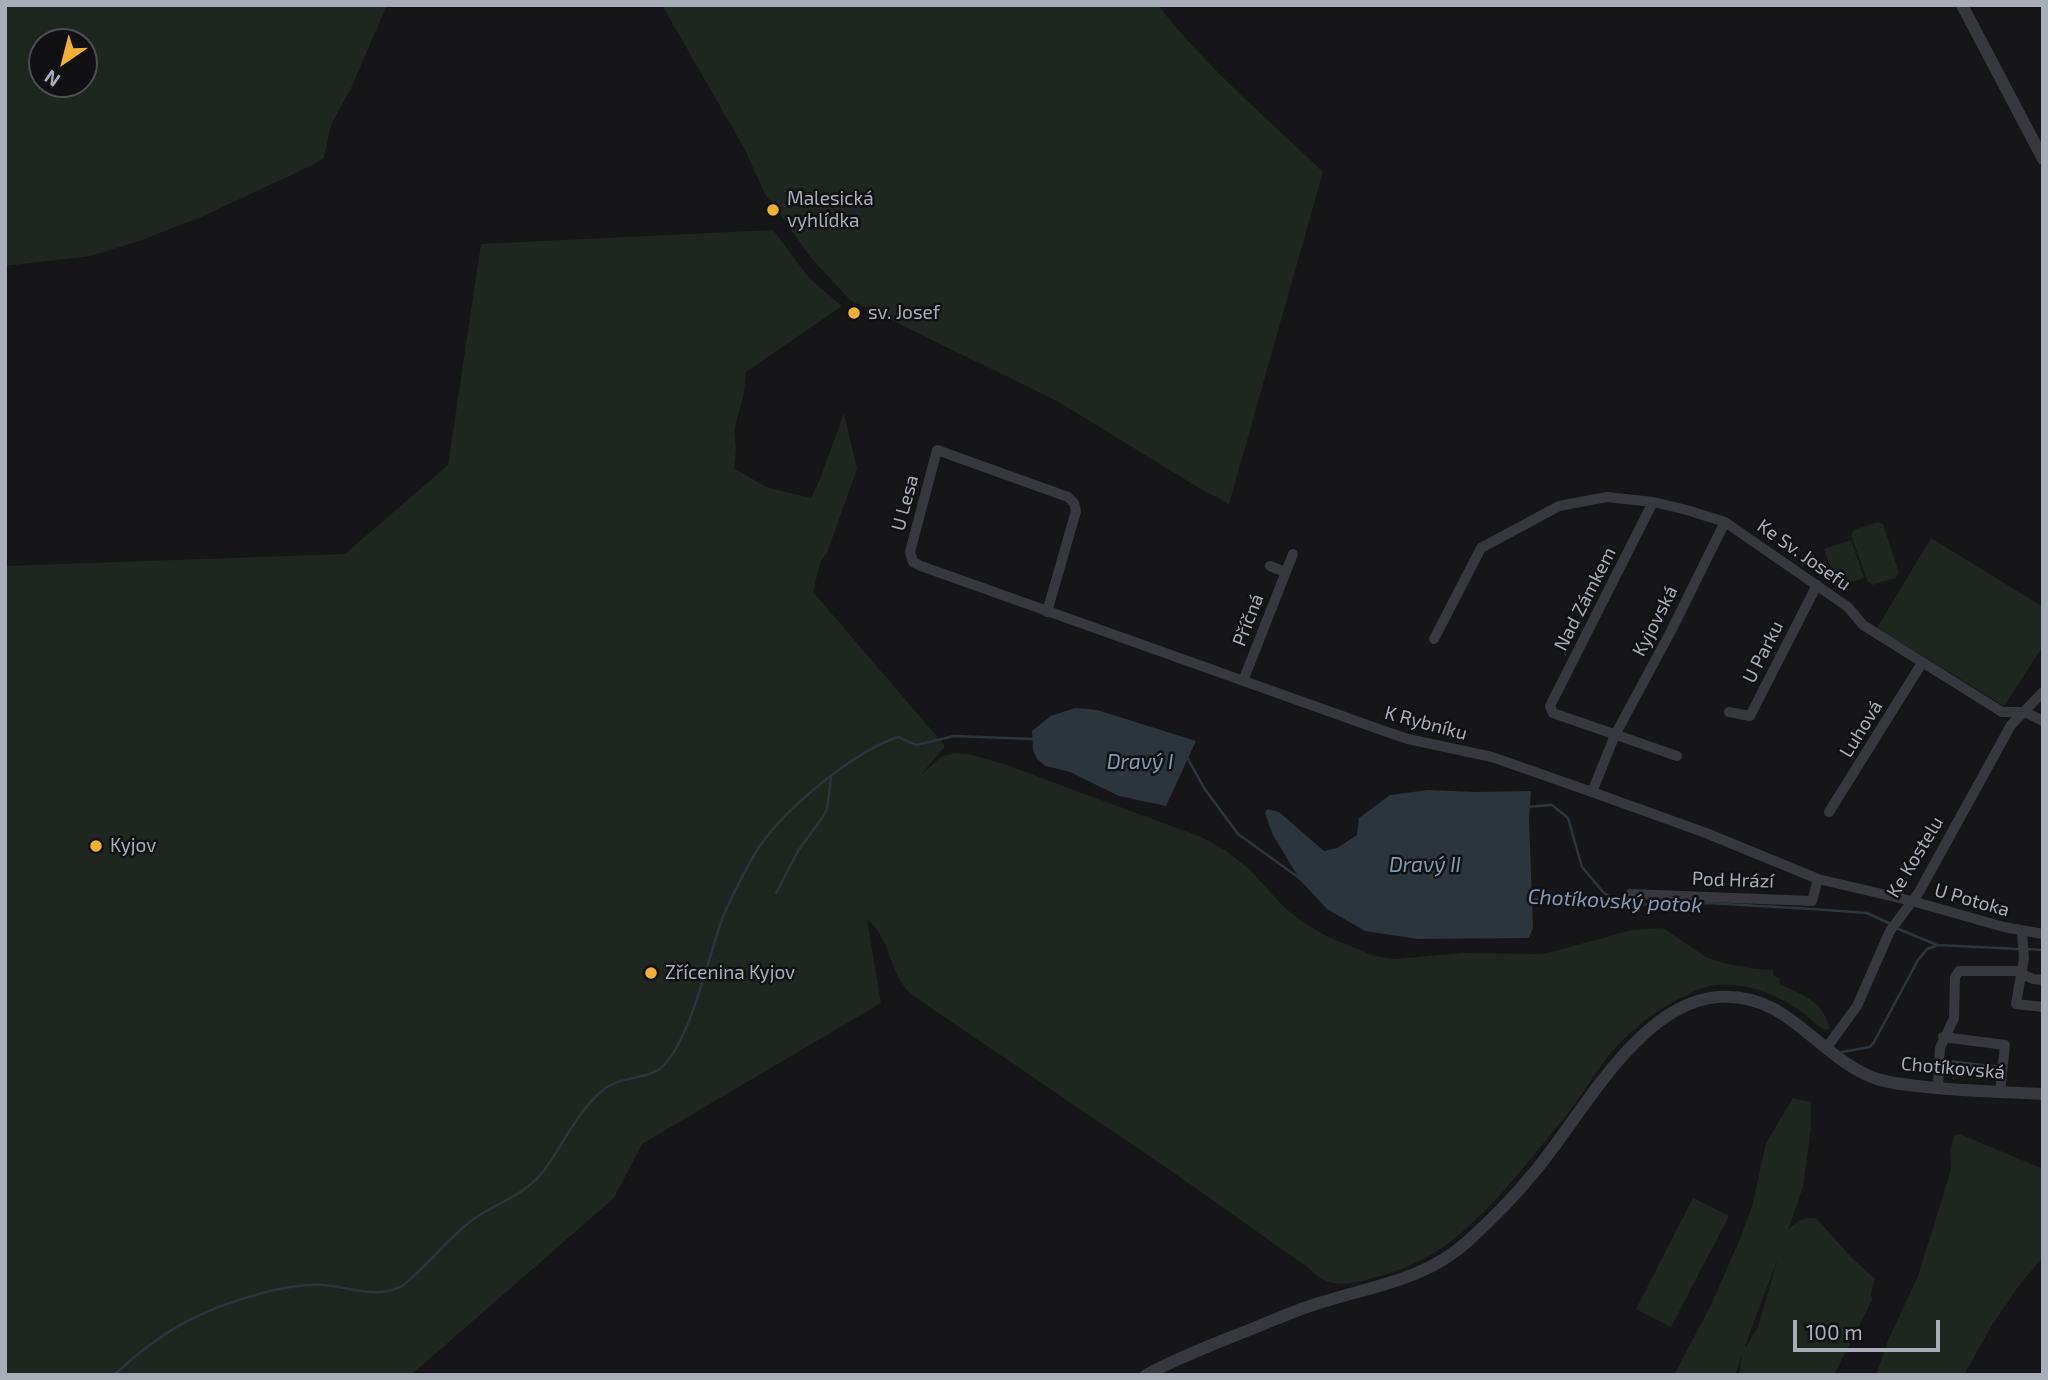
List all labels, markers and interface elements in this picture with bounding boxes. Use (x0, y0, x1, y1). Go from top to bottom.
north arrow (28, 28, 98, 98)
text: N (40, 66, 64, 92)
place label: Malesická vyhlídka (787, 188, 874, 232)
marker: Malesická vyhlídka (765, 202, 781, 218)
place label: sv. Josef (868, 302, 940, 324)
marker: sv. Josef (846, 305, 862, 321)
street label: U Lesa (887, 473, 923, 533)
street label: Ke Sv. Josefu (1753, 514, 1855, 596)
street label: Nad Zámkem (1549, 543, 1621, 655)
street label: Kyjovská (1628, 582, 1682, 660)
street label: Příčná (1228, 591, 1268, 649)
street label: U Parku (1738, 617, 1788, 687)
street label: Luhová (1835, 696, 1887, 762)
street label: K Rybníku (1382, 701, 1470, 745)
water label: Dravý I (1107, 749, 1173, 775)
street label: Ke Kostelu (1882, 812, 1948, 902)
place label: Kyjov (110, 835, 156, 857)
marker: Kyjov (88, 838, 104, 854)
water label: Dravý II (1389, 852, 1461, 878)
street label: Pod Hrází (1692, 867, 1774, 893)
street label: U Potoka (1932, 878, 2012, 922)
water label: Chotíkovský potok (1527, 884, 1703, 918)
place label: Zřícenina Kyjov (665, 962, 795, 984)
marker: Zřícenina Kyjov (643, 965, 659, 981)
street label: Chotíkovská (1900, 1052, 2006, 1084)
scale bar (1796, 1306, 1943, 1350)
text: 100 m (1806, 1319, 1863, 1344)

